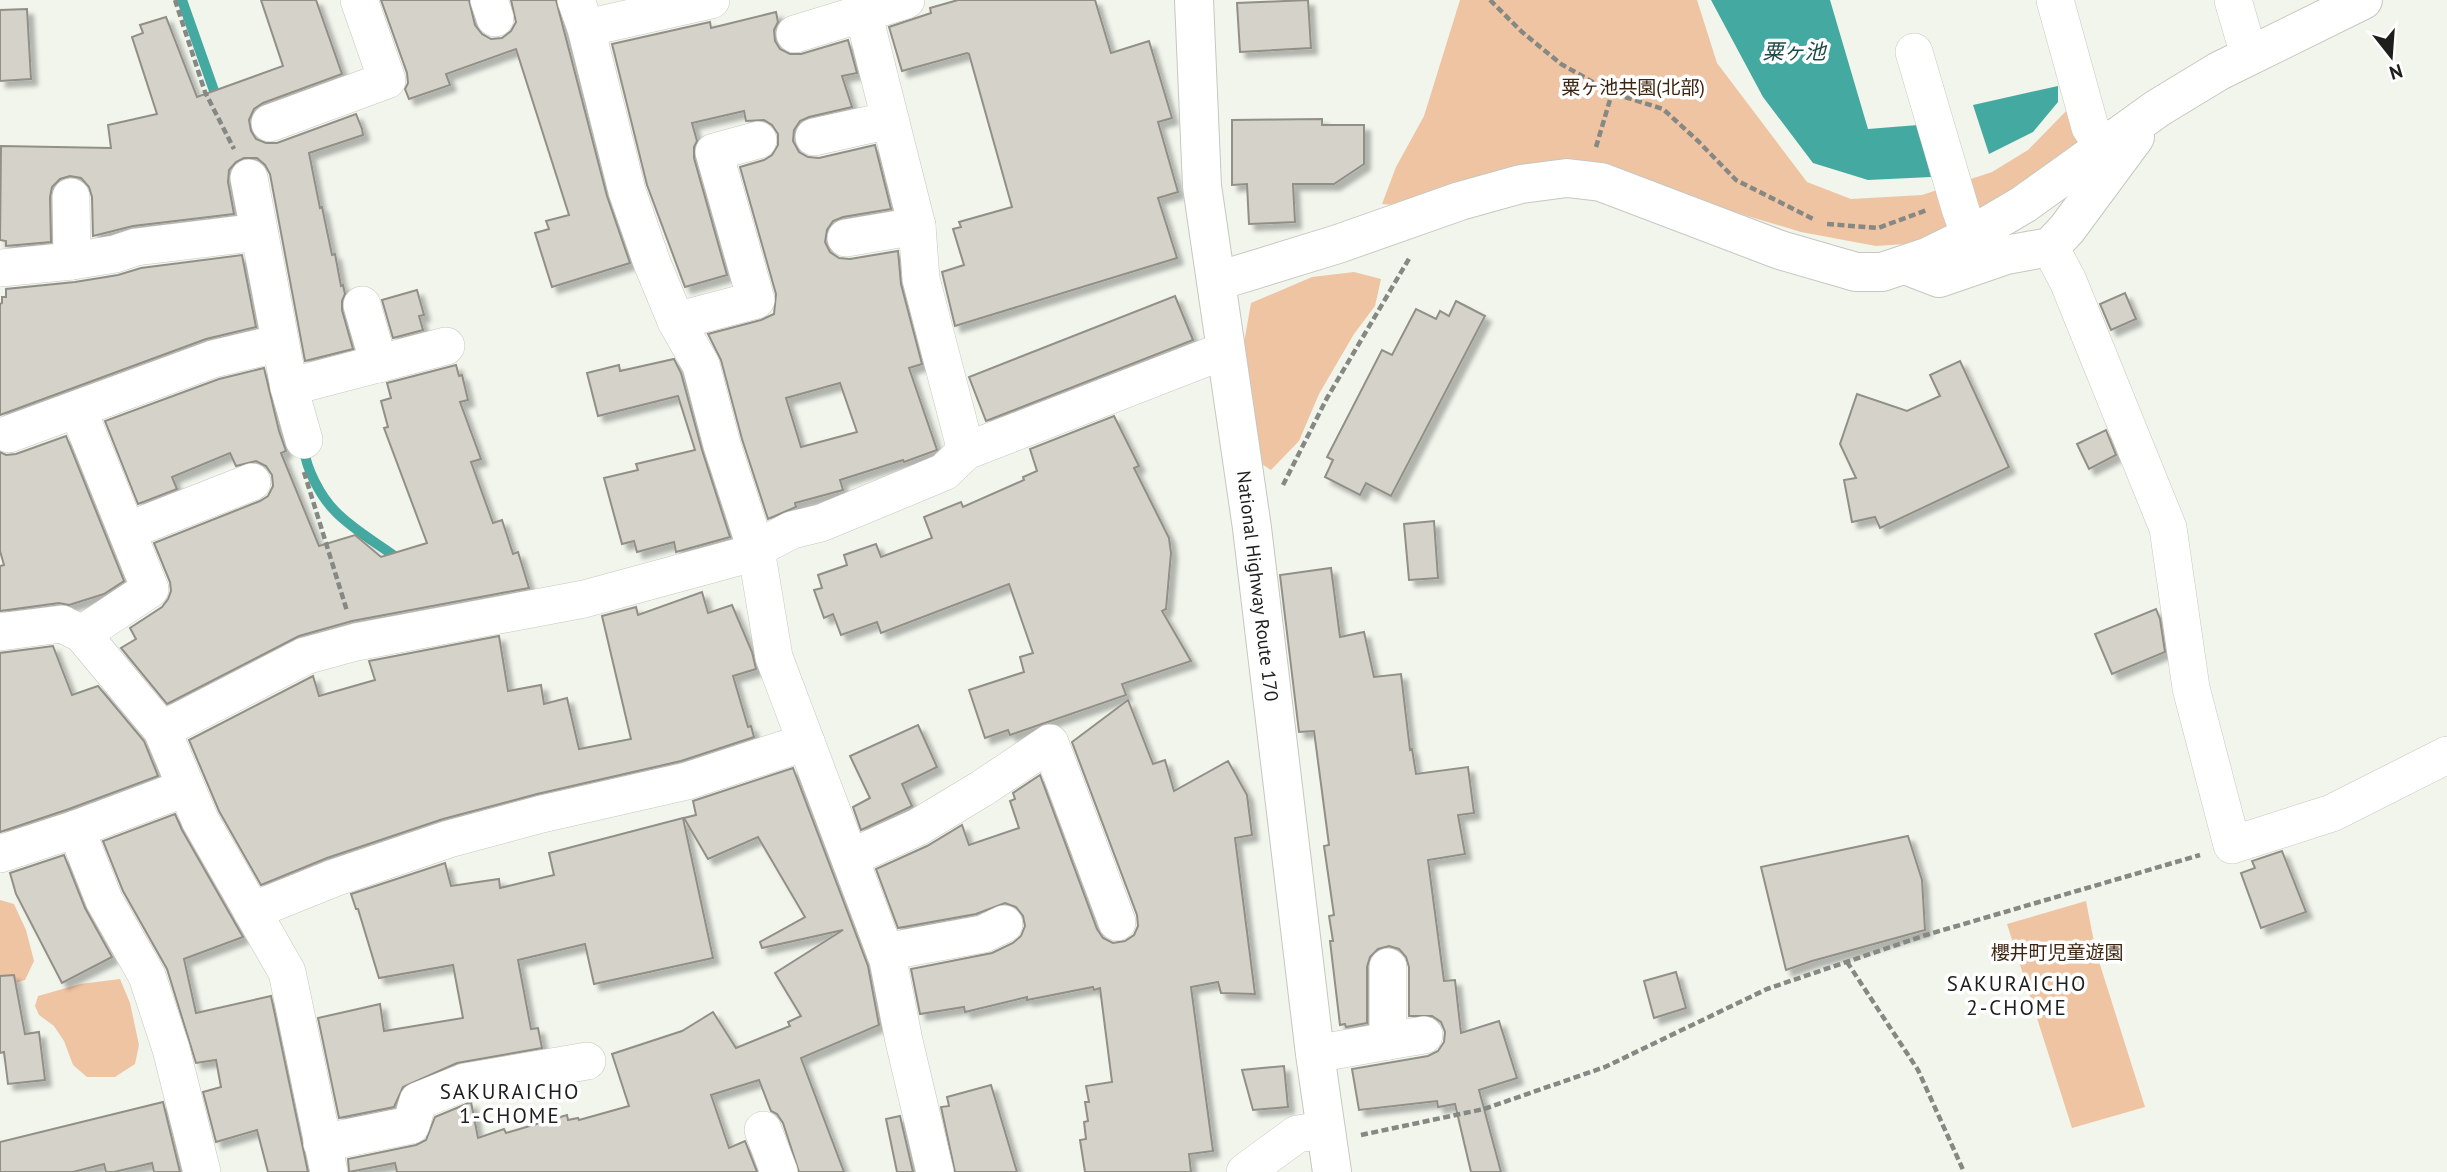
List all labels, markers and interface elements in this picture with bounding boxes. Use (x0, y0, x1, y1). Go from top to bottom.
north arrow (2356, 21, 2426, 91)
water label: 粟ヶ池 (1763, 38, 1827, 65)
text: N (2386, 59, 2405, 86)
park label: 粟ヶ池共園(北部) (1561, 75, 1705, 99)
street label: National Highway Route 170 (1232, 469, 1284, 703)
park label: 櫻井町児童遊園 (1990, 940, 2124, 964)
district label: SAKURAICHO 2-CHOME (1947, 970, 2087, 1021)
district label: SAKURAICHO 1-CHOME (440, 1078, 580, 1129)

